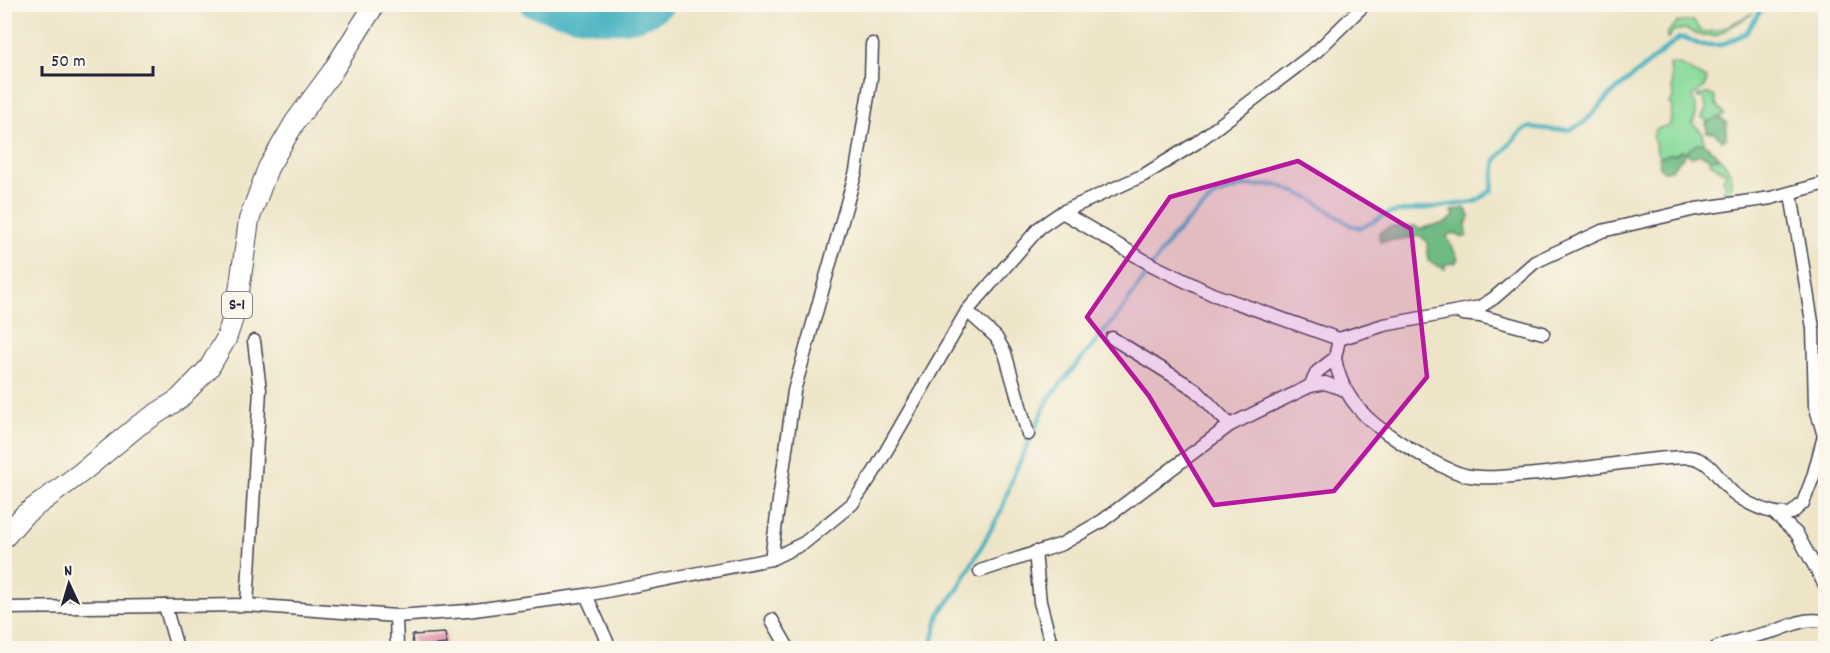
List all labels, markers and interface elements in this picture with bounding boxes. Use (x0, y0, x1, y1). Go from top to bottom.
scale bar (42, 39, 153, 77)
text: 50 m (51, 50, 86, 75)
road number: S-1 (222, 292, 252, 318)
north arrow (39, 554, 99, 614)
text: N (63, 560, 73, 583)

